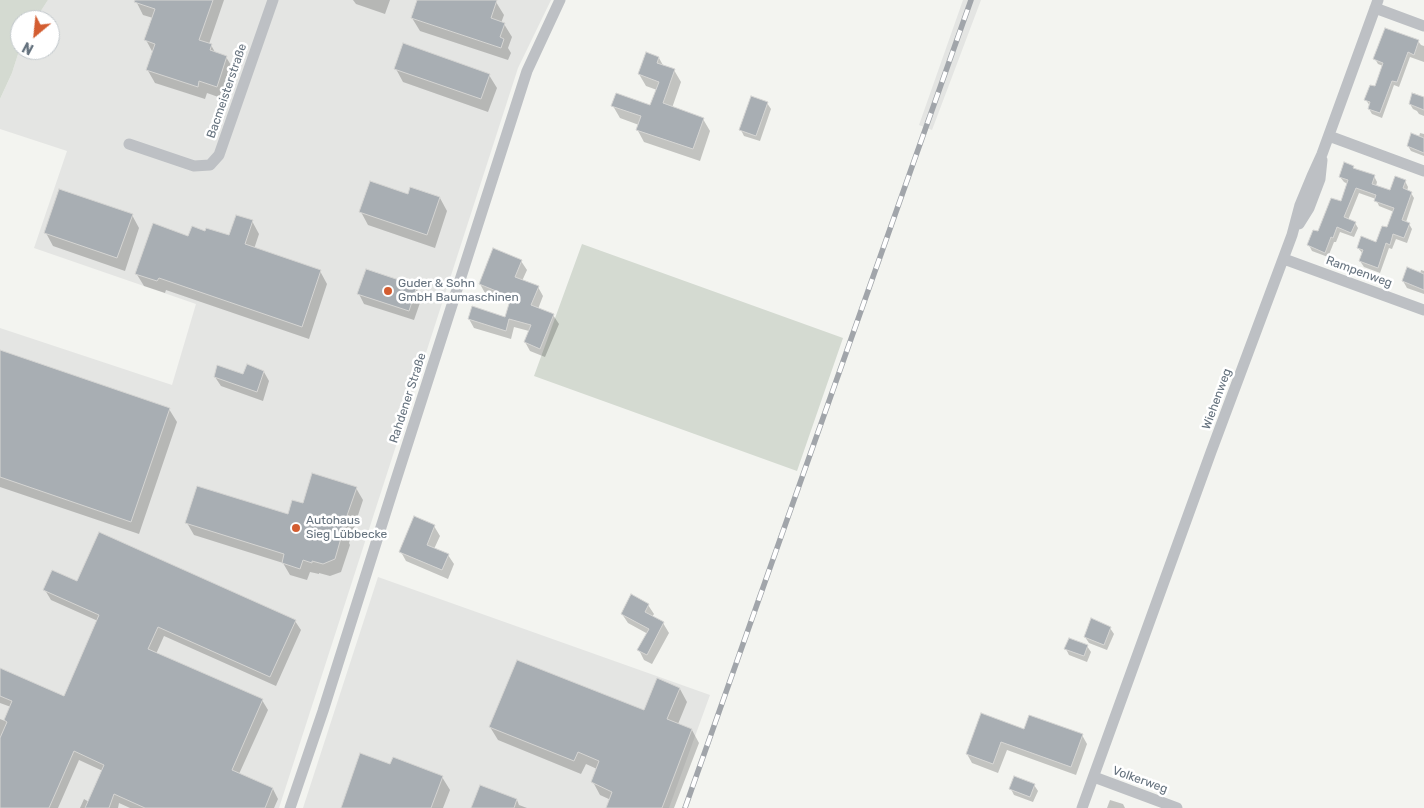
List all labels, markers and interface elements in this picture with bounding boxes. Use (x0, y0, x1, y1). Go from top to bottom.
north arrow (10, 10, 60, 60)
text: N (20, 38, 37, 58)
street label: Bacmeisterstraße (204, 42, 250, 140)
street label: Rampenweg (1324, 253, 1394, 291)
place label: Guder & Sohn GmbH Baumaschinen (398, 277, 519, 305)
marker: Guder & Sohn GmbH Baumaschinen (382, 285, 394, 297)
street label: Rahdener Straße (387, 351, 429, 445)
street label: Wiehenweg (1199, 367, 1235, 431)
place label: Autohaus Sieg Lübbecke (306, 514, 387, 542)
marker: Autohaus Sieg Lübbecke (290, 522, 302, 534)
street label: Volkerweg (1110, 763, 1170, 797)

